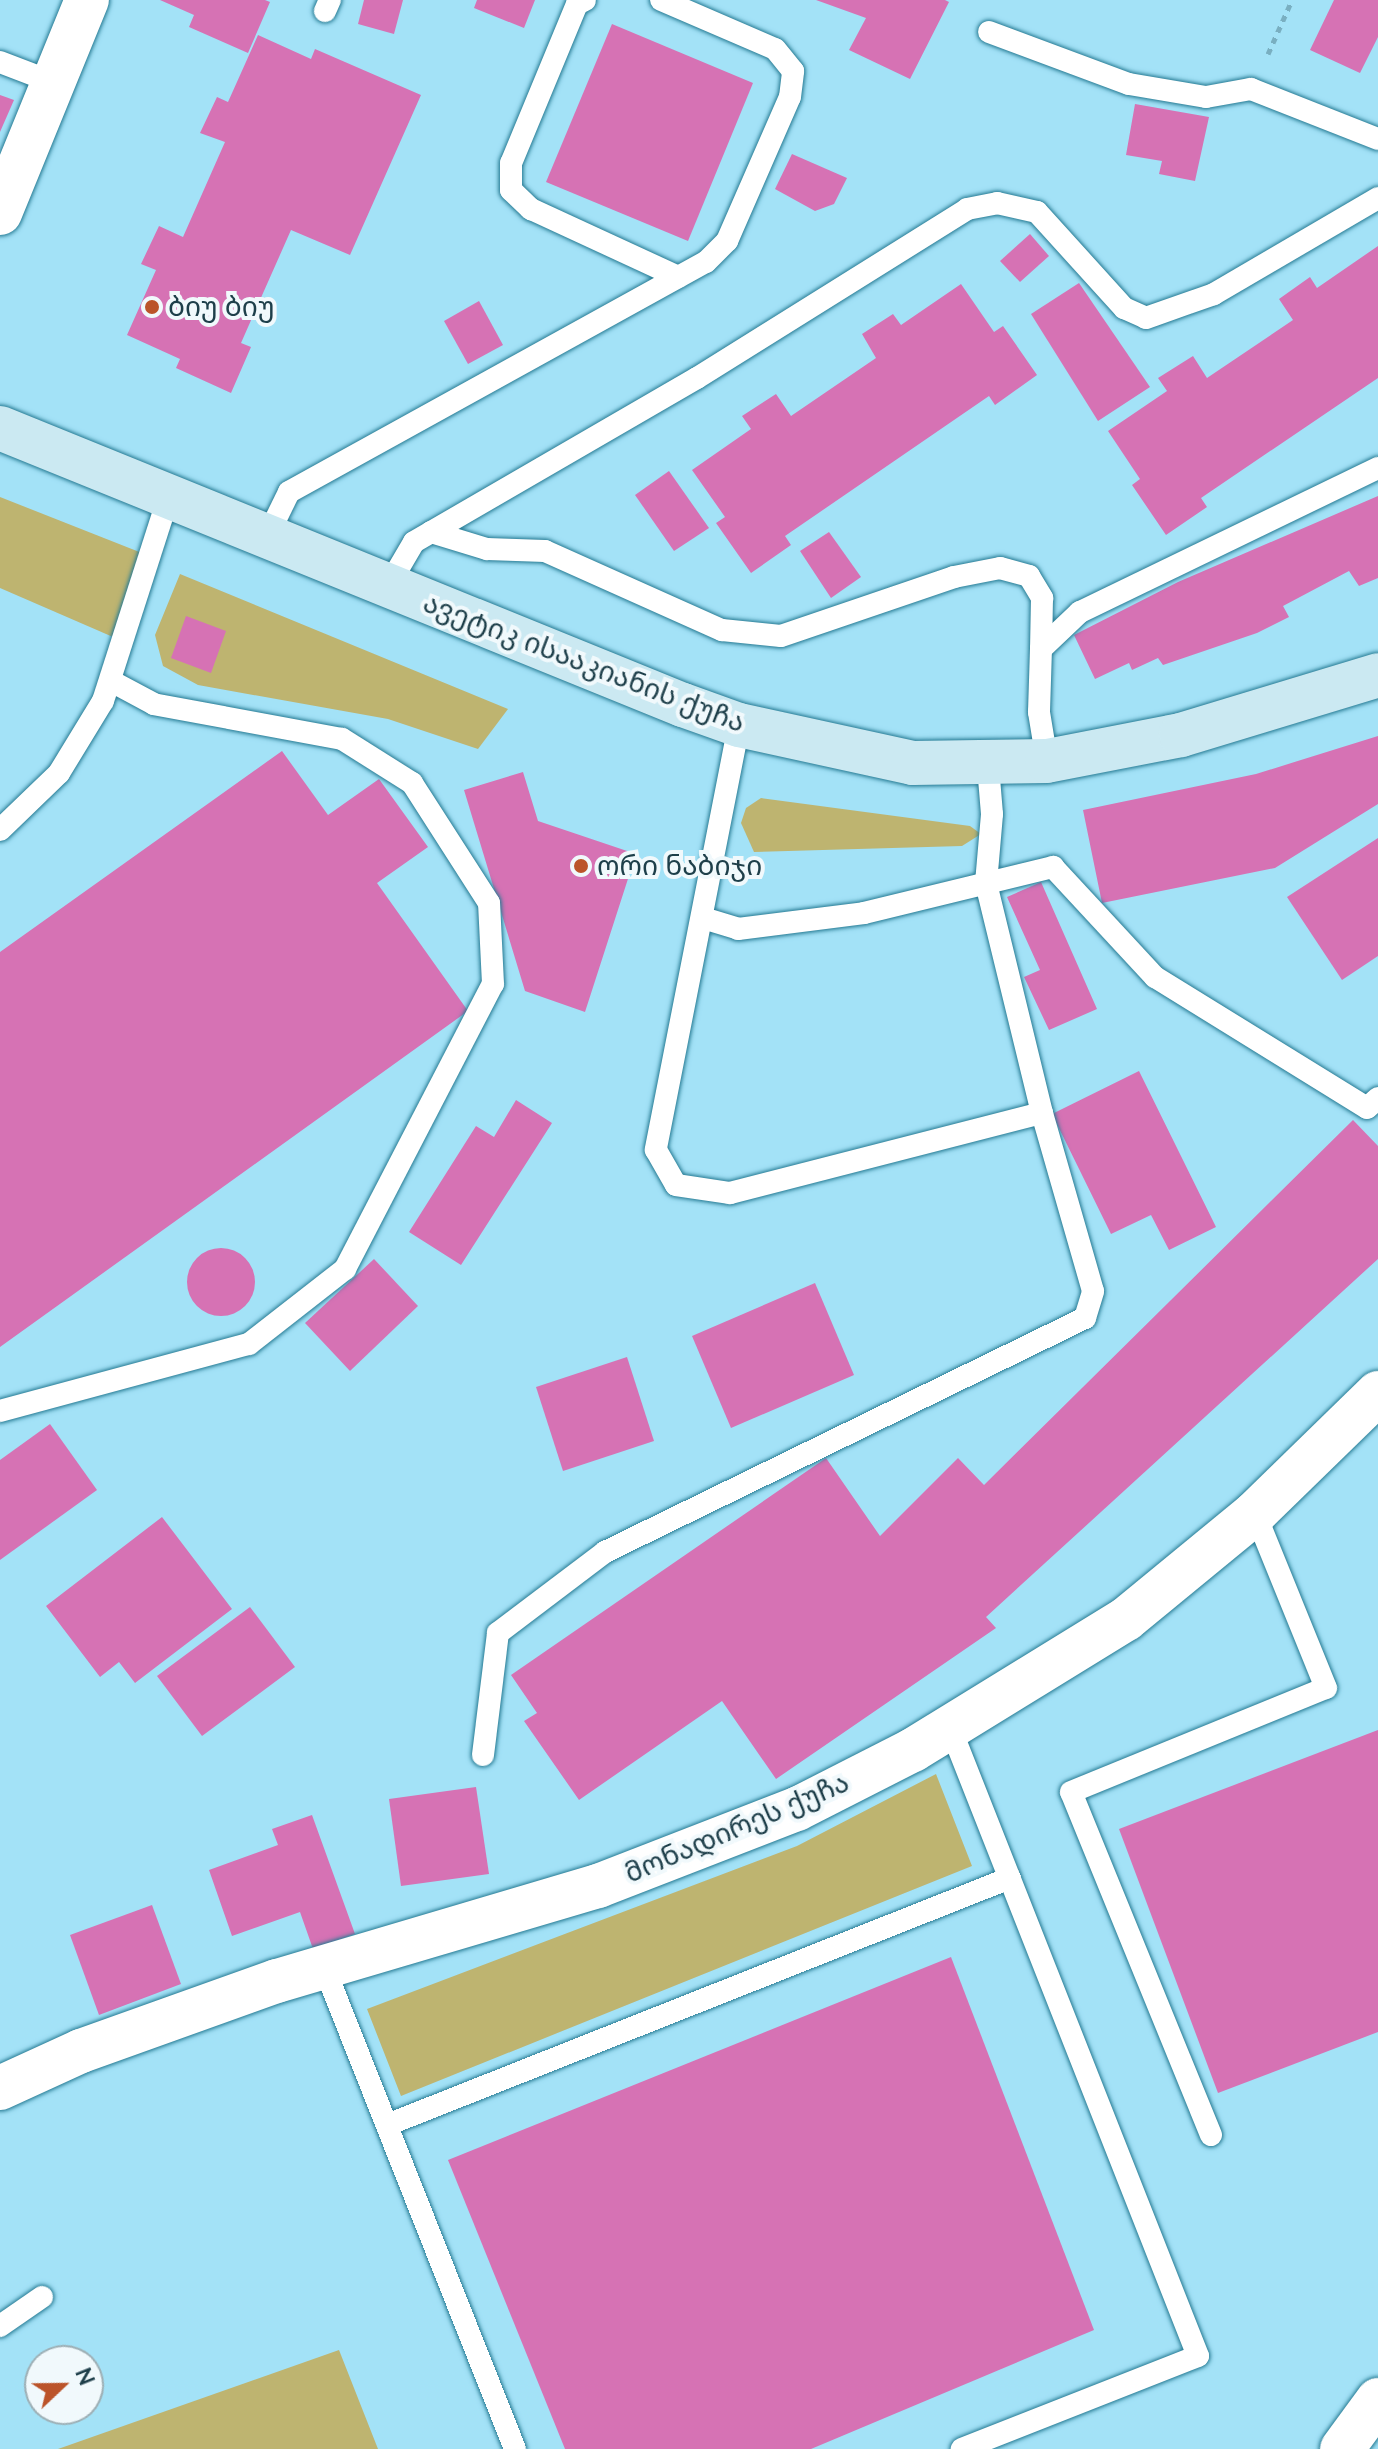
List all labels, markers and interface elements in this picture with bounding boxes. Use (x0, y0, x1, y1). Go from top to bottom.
place label: ბიუ ბიუ (168, 290, 275, 324)
marker: ბიუ ბიუ (143, 298, 161, 316)
street label: ავეტიკ ისააკიანის ქუჩა (418, 586, 750, 740)
place label: ორი ნაბიჯი (597, 849, 762, 883)
marker: ორი ნაბიჯი (572, 857, 590, 875)
street label: მონადირეს ქუჩა (620, 1766, 854, 1890)
north arrow (24, 2345, 104, 2425)
text: N (67, 2364, 101, 2390)

